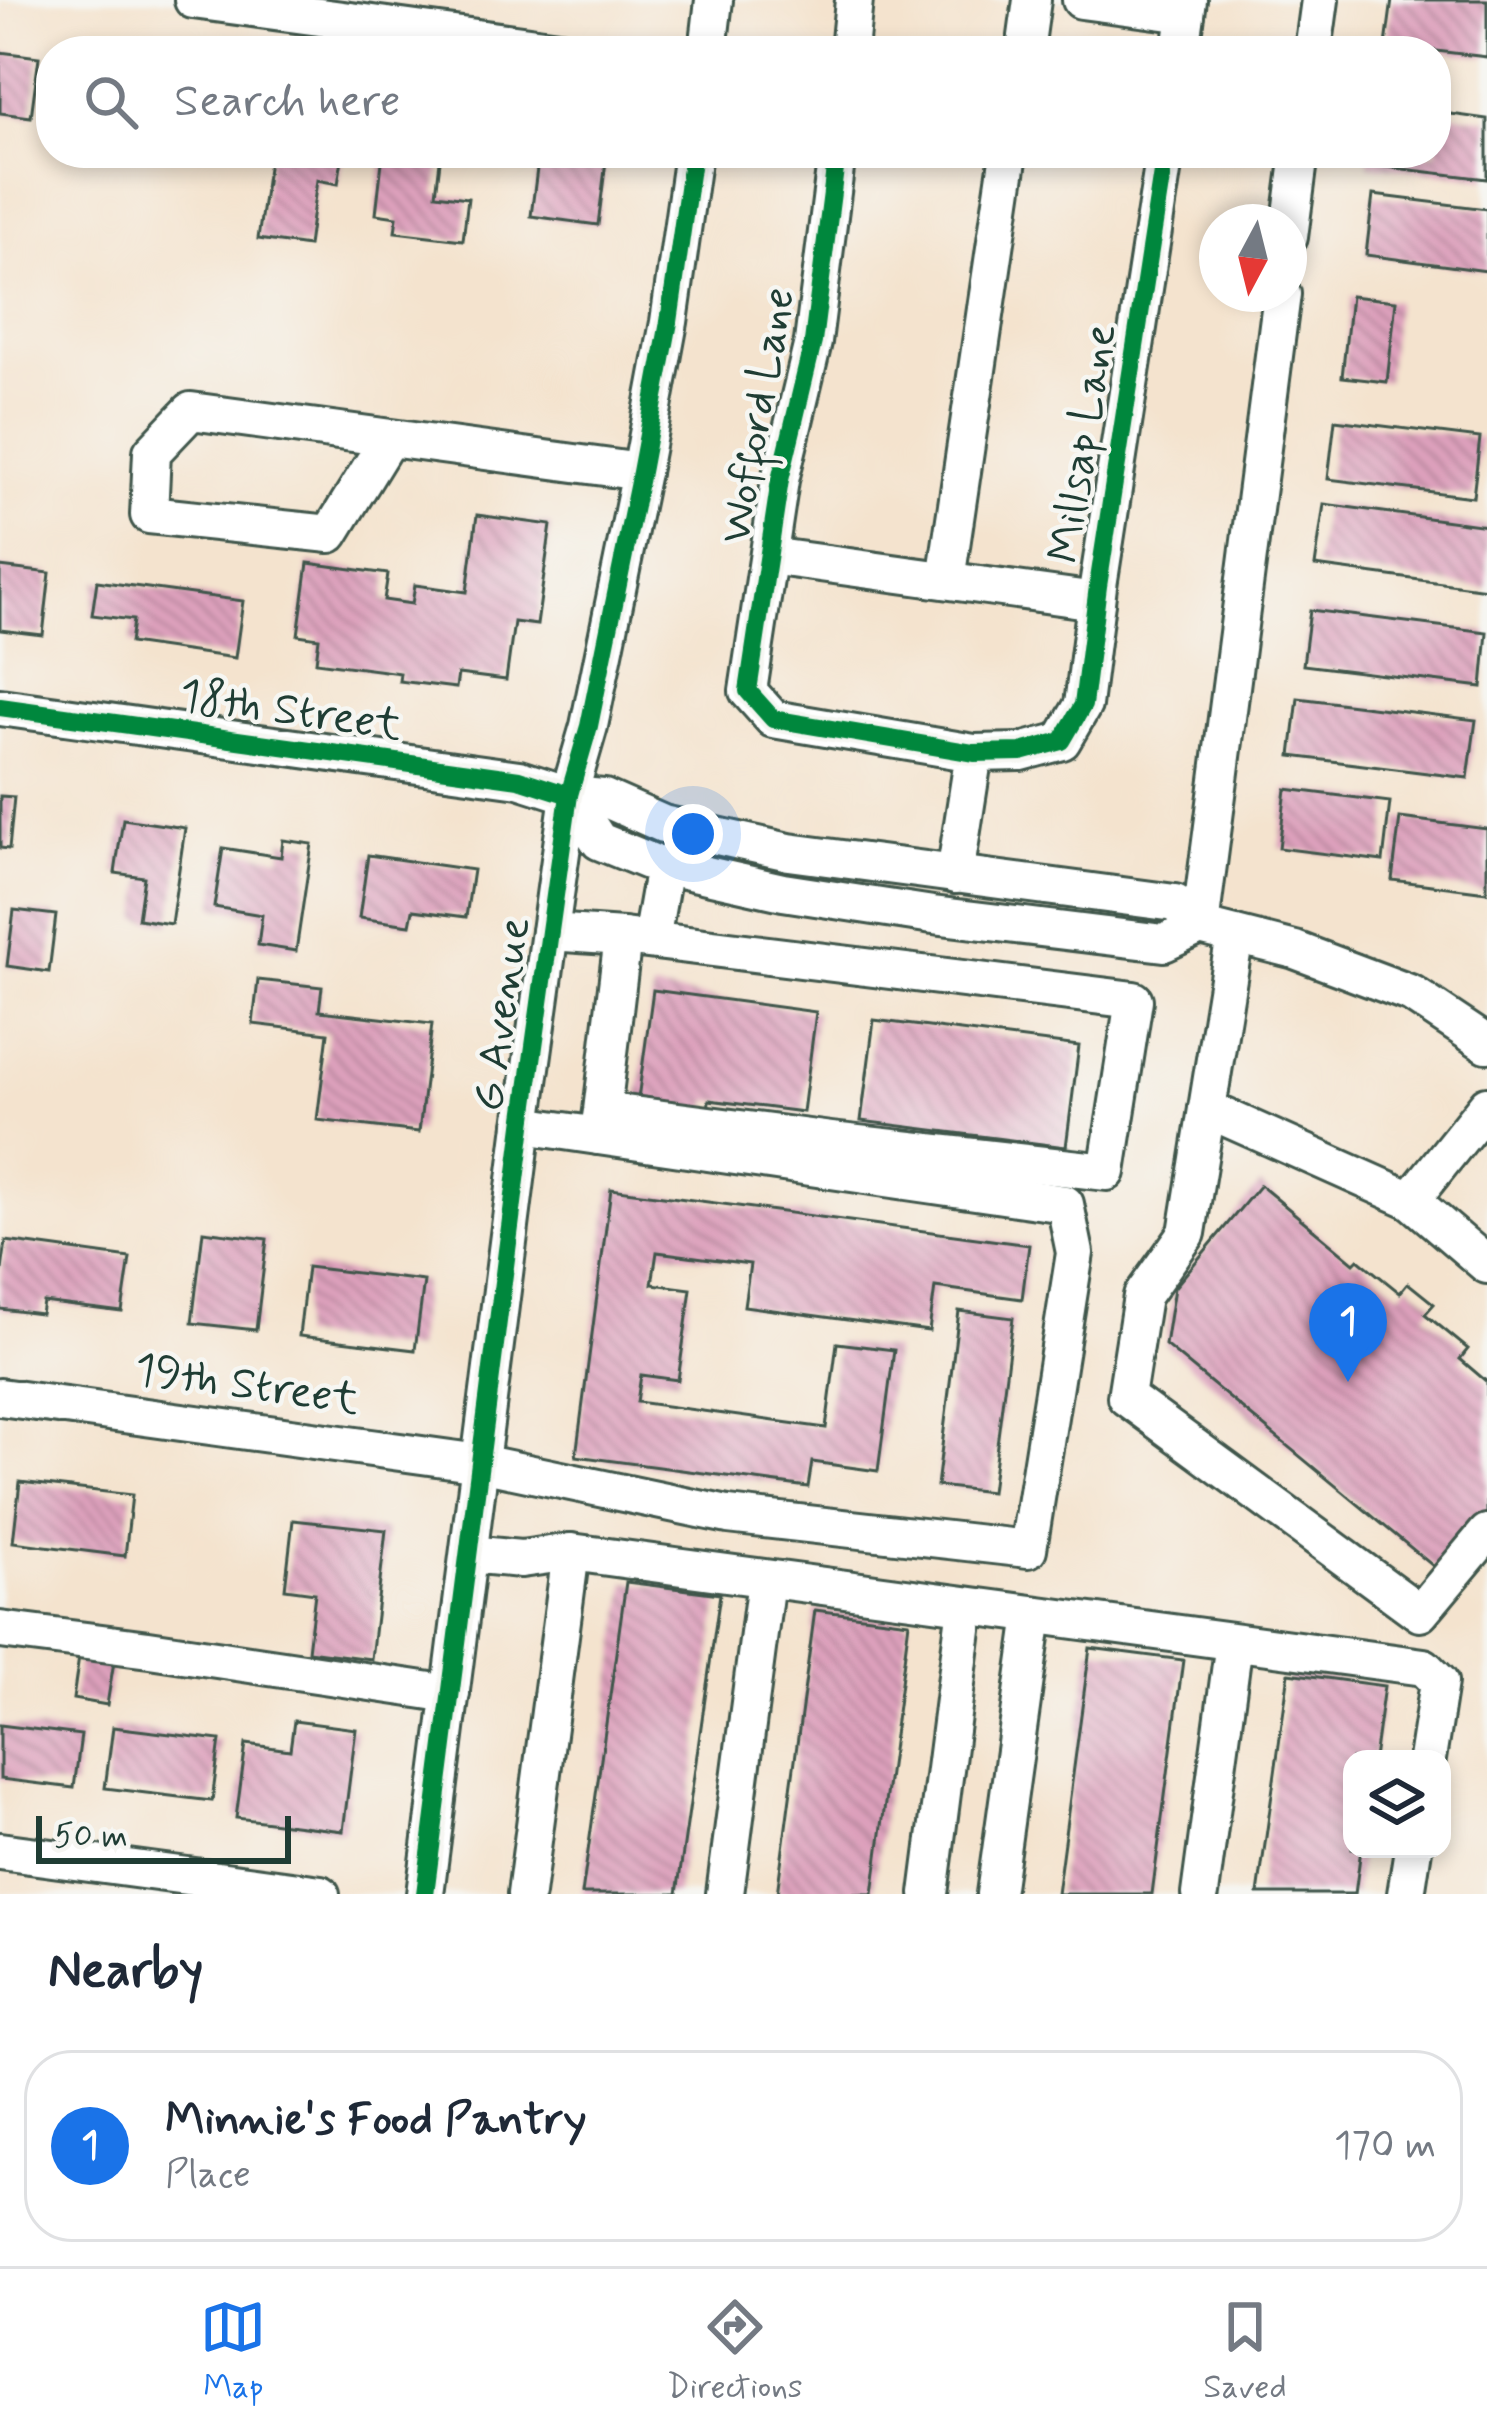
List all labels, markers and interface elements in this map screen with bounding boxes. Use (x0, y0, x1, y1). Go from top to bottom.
search box (36, 36, 1451, 168)
icon: search (78, 69, 144, 135)
text: Search here (174, 73, 401, 132)
north arrow (1199, 204, 1307, 312)
street label: Wofford Lane (707, 283, 813, 549)
street label: Millsap Lane (1035, 320, 1131, 568)
street label: 18th Street (176, 667, 405, 756)
your location (663, 804, 723, 864)
street label: G Avenue (460, 913, 545, 1115)
pin: 1 (1309, 1283, 1387, 1382)
street label: 19th Street (131, 1341, 362, 1430)
map controls (1343, 1750, 1451, 1858)
button: layers (1343, 1750, 1451, 1858)
scale bar (36, 1810, 291, 1863)
text: 50 m (54, 1815, 128, 1859)
text: Nearby (48, 1939, 203, 2005)
text: Minnie's Food Pantry (165, 2091, 586, 2150)
text: 1 (81, 2121, 99, 2172)
text: 170 m (1334, 2121, 1436, 2172)
text: Place (165, 2150, 251, 2201)
tab: Map (200, 2294, 266, 2410)
tab: Directions (667, 2294, 803, 2410)
tab: Saved (1203, 2294, 1287, 2410)

